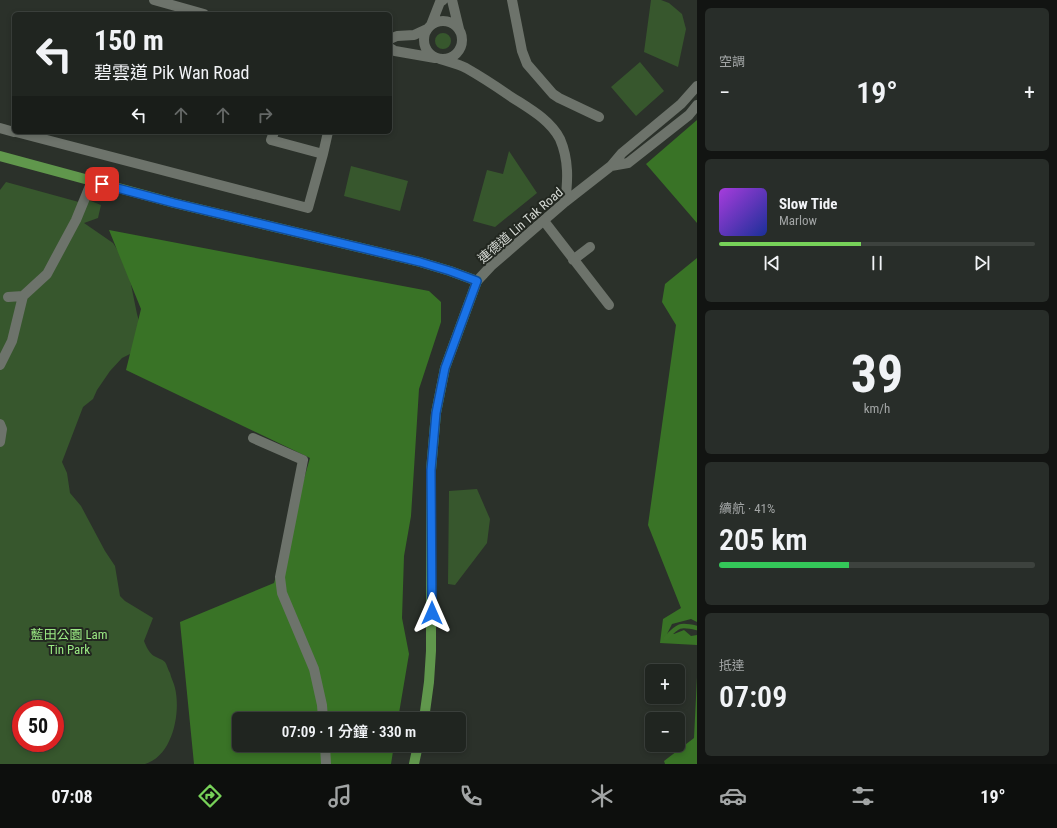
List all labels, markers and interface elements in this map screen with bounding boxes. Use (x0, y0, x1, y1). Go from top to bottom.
text: 150 m (94, 24, 164, 57)
icon: left (28, 28, 80, 80)
text: 空調 (719, 54, 745, 69)
text: 碧雲道 Pik Wan Road (94, 62, 250, 83)
text: 19° (856, 75, 898, 110)
text: − (719, 80, 730, 105)
text: + (1024, 80, 1035, 105)
icon: left (128, 104, 150, 126)
icon: ahead (170, 104, 192, 126)
icon: ahead (212, 104, 234, 126)
icon: right (254, 104, 276, 126)
pin (85, 167, 119, 201)
icon: arrive (91, 173, 113, 195)
street label: 連德道 Lin Tak Road (475, 184, 566, 266)
text: Slow Tide (779, 195, 837, 213)
text: Marlow (779, 213, 817, 228)
icon: previous (761, 252, 783, 274)
icon: pause (866, 252, 888, 274)
icon: next (971, 252, 993, 274)
text: 39 (851, 344, 903, 405)
text: km/h (864, 401, 890, 416)
text: 續航 · 41% (719, 501, 775, 516)
text: 205 km (719, 522, 808, 557)
position arrow (411, 592, 453, 634)
park label: 藍田公園 Lam Tin Park (30, 627, 108, 657)
text: 抵達 (719, 658, 745, 673)
map controls (645, 664, 685, 752)
button: + (645, 664, 685, 704)
text: 07:09 (719, 679, 787, 714)
speed limit sign: 50 (12, 700, 64, 752)
button: − (645, 712, 685, 752)
text: 07:09 · 1 分鐘 · 330 m (282, 723, 416, 741)
icon: directions (196, 782, 224, 810)
icon: music (326, 782, 354, 810)
icon: phone (457, 782, 485, 810)
icon: climate (588, 782, 616, 810)
icon: car (719, 782, 747, 810)
icon: filters (849, 782, 877, 810)
text: 07:08 (51, 786, 93, 807)
text: 19° (980, 786, 1005, 807)

